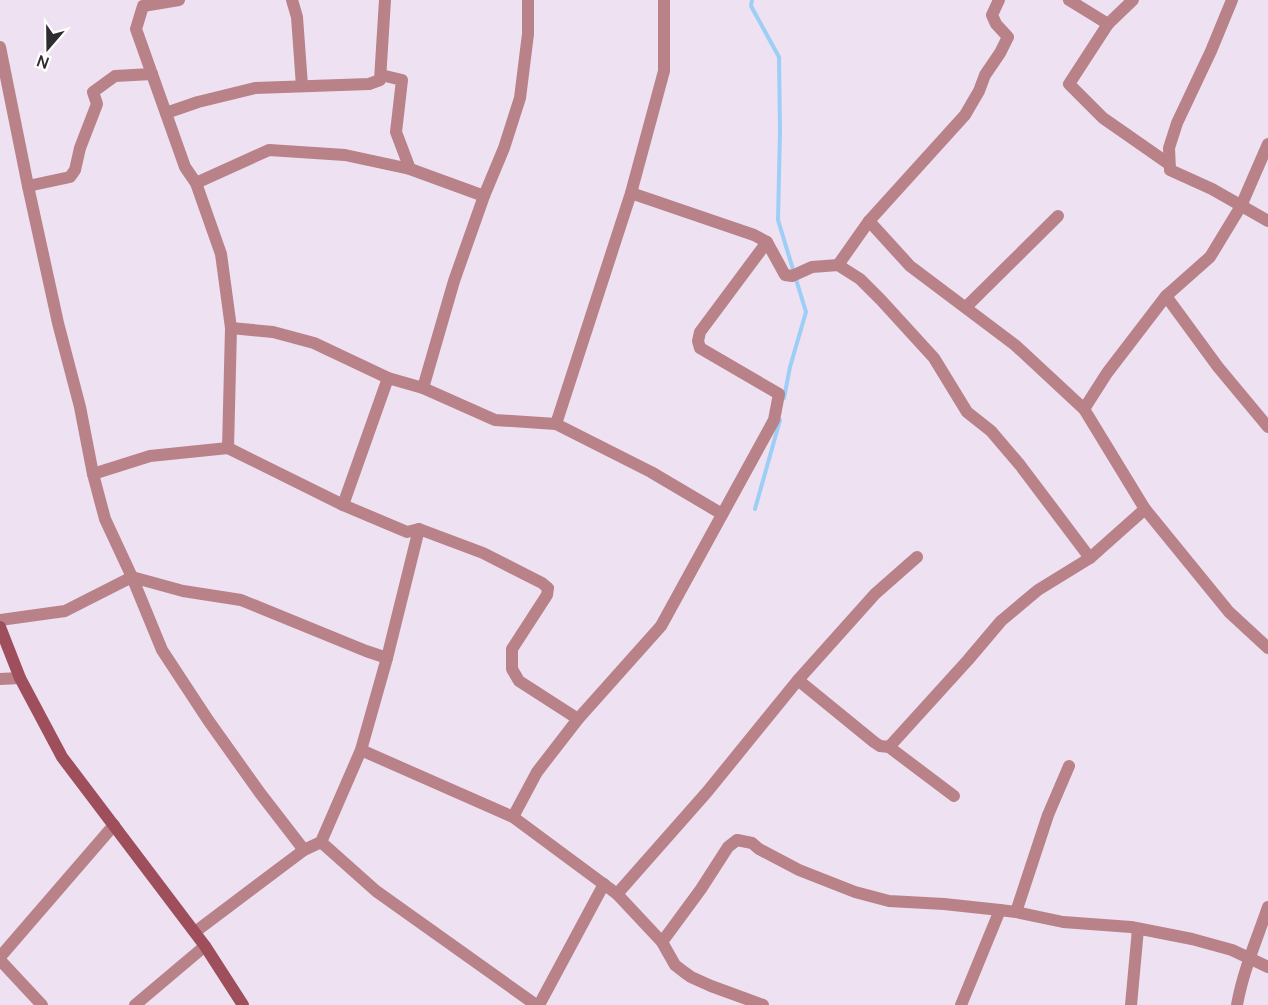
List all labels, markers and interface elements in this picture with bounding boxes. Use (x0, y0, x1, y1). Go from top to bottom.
north arrow (18, 18, 78, 78)
text: N (34, 50, 52, 74)

